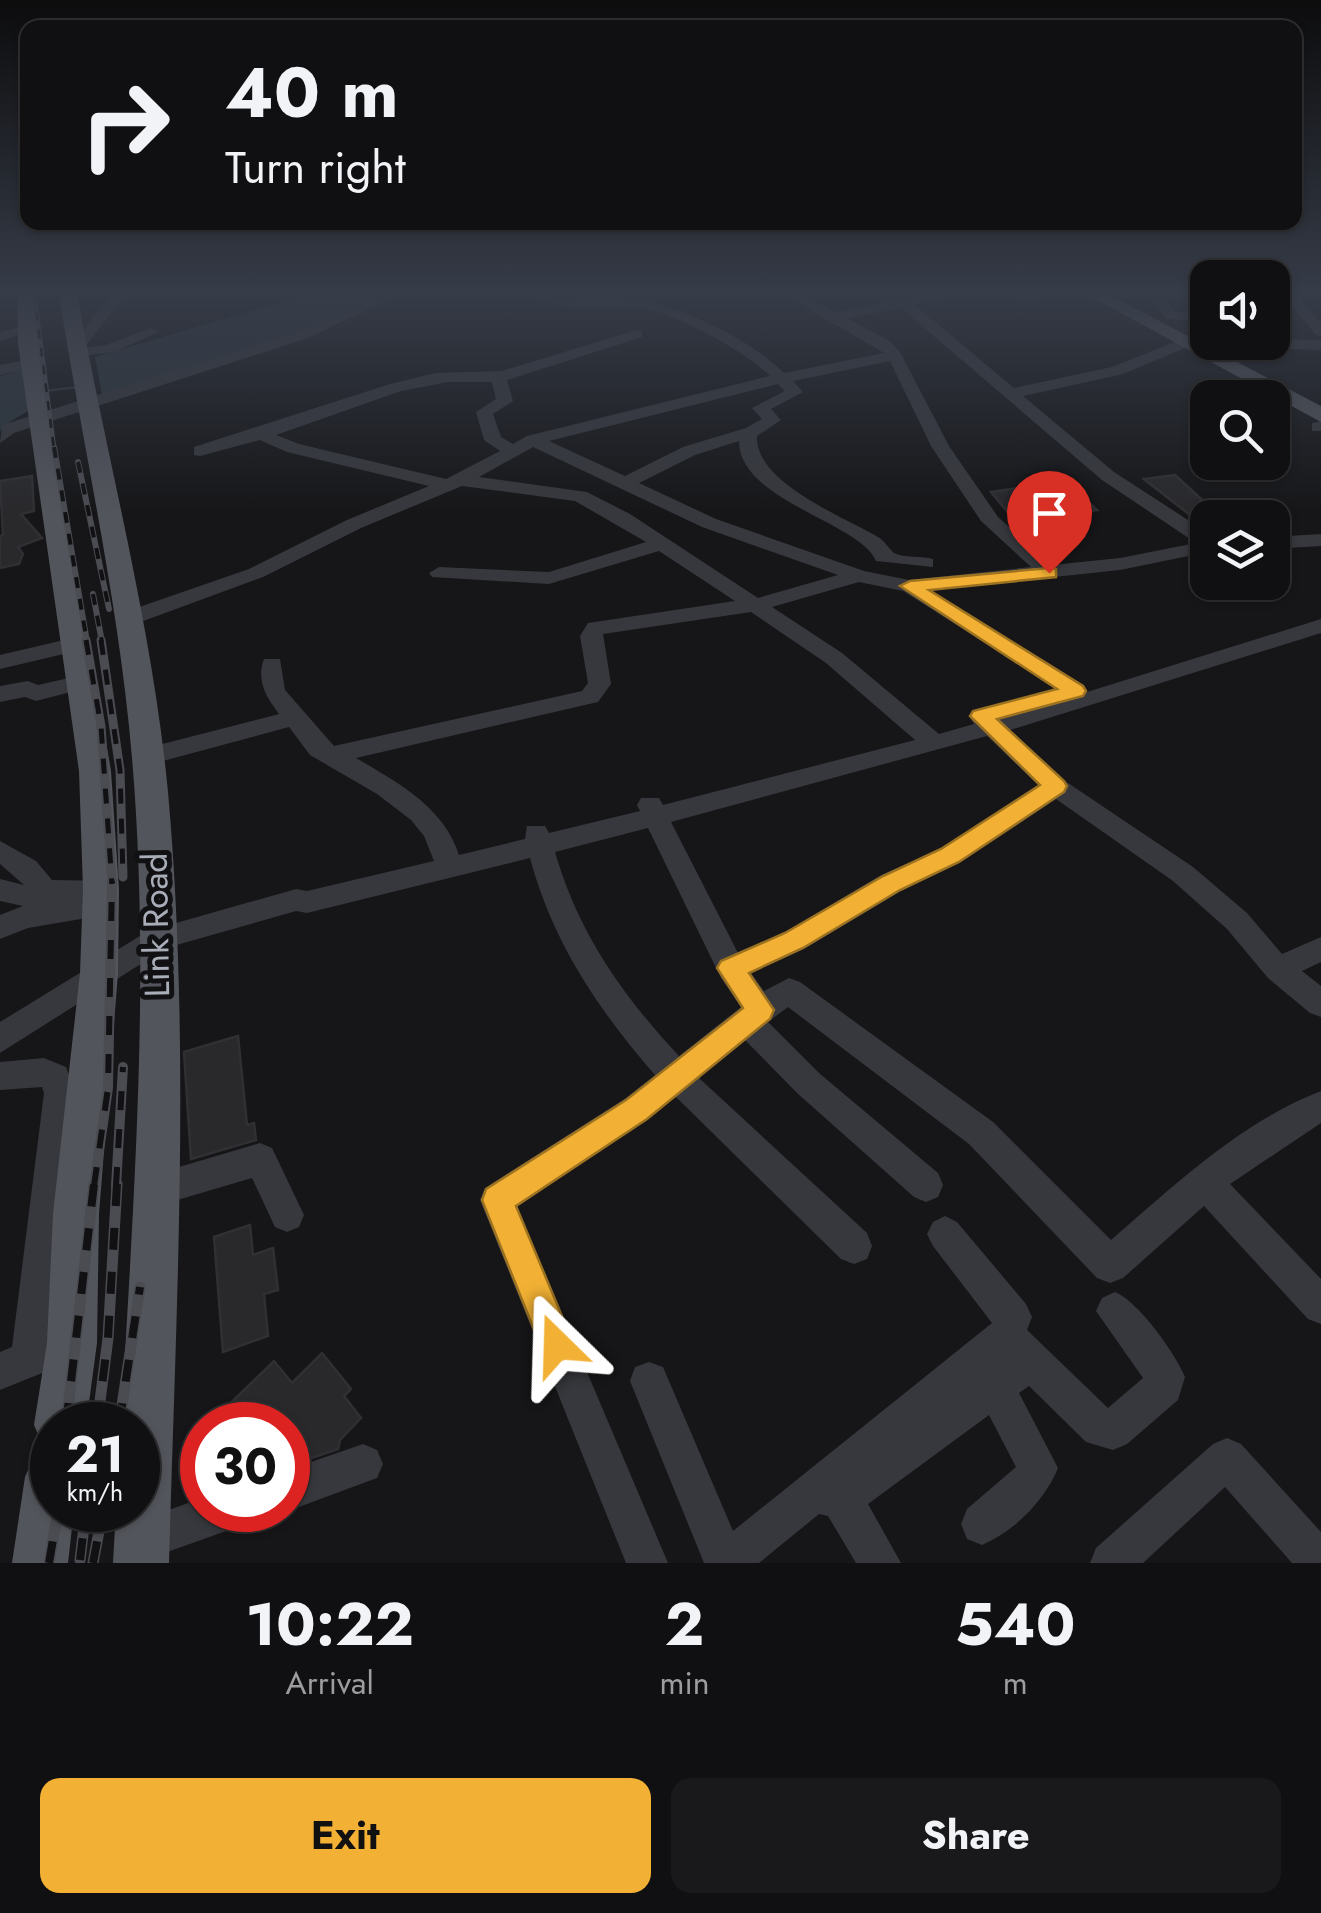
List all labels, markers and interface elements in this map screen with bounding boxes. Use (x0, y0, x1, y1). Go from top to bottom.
text: 40 m (225, 42, 399, 143)
icon: right (60, 60, 190, 190)
text: Turn right (225, 135, 406, 200)
map controls (1190, 260, 1290, 600)
button: sound (1190, 260, 1290, 360)
button: search (1190, 380, 1290, 480)
pin (1007, 471, 1092, 574)
icon: arrive (1022, 486, 1077, 541)
button: layers (1190, 500, 1290, 600)
street label: Link Road (130, 852, 182, 998)
position arrow (505, 1293, 609, 1397)
speed limit sign: 30 (180, 1402, 310, 1532)
text: 21 (66, 1418, 124, 1491)
text: km/h (67, 1474, 123, 1510)
text: 10:22 (246, 1581, 414, 1668)
text: 2 (665, 1581, 704, 1668)
text: 540 (955, 1581, 1075, 1668)
text: Arrival (286, 1660, 374, 1706)
text: min (659, 1660, 710, 1706)
text: m (1003, 1660, 1028, 1706)
button: Exit (40, 1778, 651, 1893)
button: Share (671, 1778, 1281, 1893)

